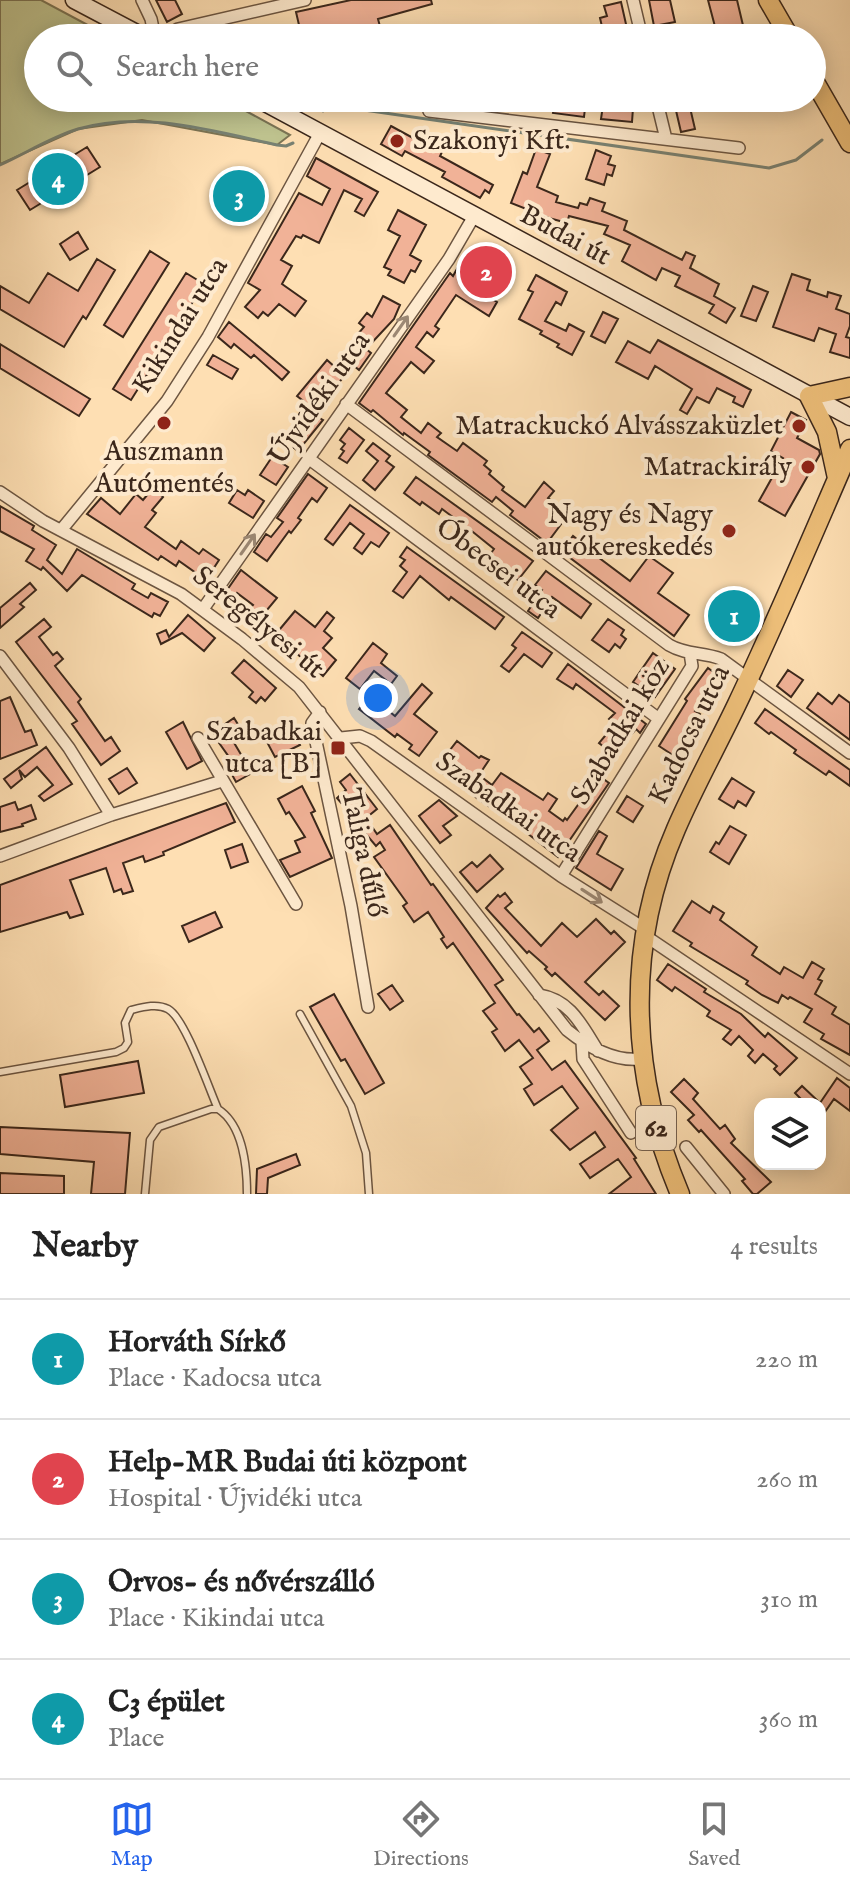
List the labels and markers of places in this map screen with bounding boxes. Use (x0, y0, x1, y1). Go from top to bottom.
place label: Szakonyi Kft. (413, 124, 570, 159)
marker: Szakonyi Kft. (388, 132, 406, 150)
pin: 4 (32, 149, 84, 209)
pin: 3 (213, 166, 265, 226)
pin: 2 (460, 242, 512, 302)
place label: Matrackuckó Alvásszaküzlet (455, 409, 783, 444)
marker: Auszmann Autómentés (155, 414, 173, 432)
marker: Matrackuckó Alvásszaküzlet (790, 417, 808, 435)
place label: Auszmann Autómentés (93, 435, 234, 502)
place label: Matrackirály (644, 450, 792, 485)
marker: Matrackirály (799, 458, 817, 476)
place label: Nagy és Nagy autókereskedés (536, 498, 713, 565)
marker: Nagy és Nagy autókereskedés (720, 522, 738, 540)
pin: 1 (708, 586, 760, 646)
place label: Szabadkai utca [B] (206, 715, 322, 782)
marker: Szabadkai utca [B] (329, 739, 347, 757)

